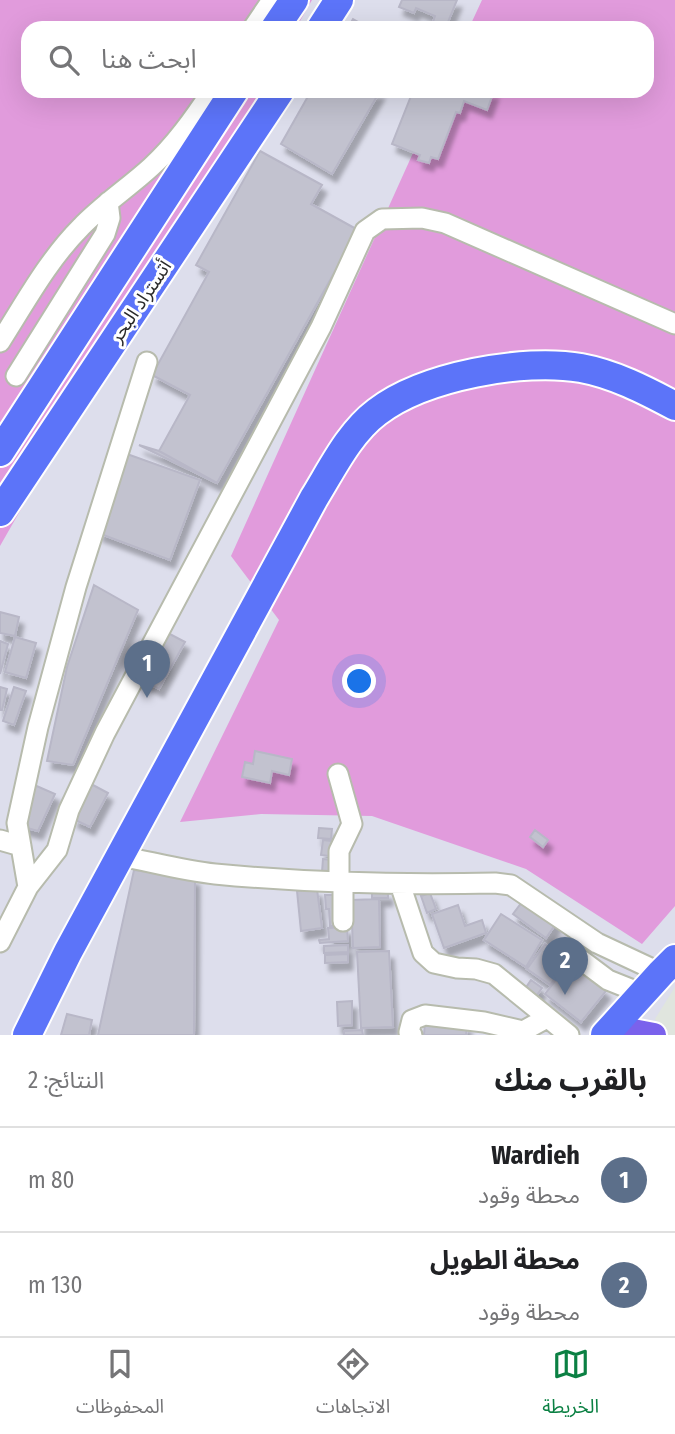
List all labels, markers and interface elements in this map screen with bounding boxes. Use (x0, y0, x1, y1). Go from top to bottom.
search box (21, 21, 654, 98)
icon: search (45, 41, 83, 79)
text: ابحث هنا (101, 44, 197, 75)
street label: أتستراد البحر (104, 256, 176, 348)
pin: 1 (124, 640, 170, 698)
your location (342, 664, 376, 698)
pin: 2 (542, 937, 588, 995)
text: بالقرب منك (495, 1062, 647, 1098)
text: النتائج: 2 (28, 1066, 104, 1094)
text: Wardieh (491, 1140, 580, 1171)
text: 80 m (28, 1166, 75, 1194)
text: 1 (619, 1166, 629, 1194)
text: محطة وقود (478, 1181, 580, 1209)
text: محطة الطويل (430, 1245, 580, 1276)
text: 130 m (28, 1271, 82, 1299)
text: 2 (619, 1271, 629, 1299)
text: محطة وقود (478, 1298, 580, 1326)
tab: المحفوظات (76, 1345, 164, 1427)
tab: الاتجاهات (316, 1345, 390, 1427)
tab: الخريطة (542, 1345, 599, 1427)

